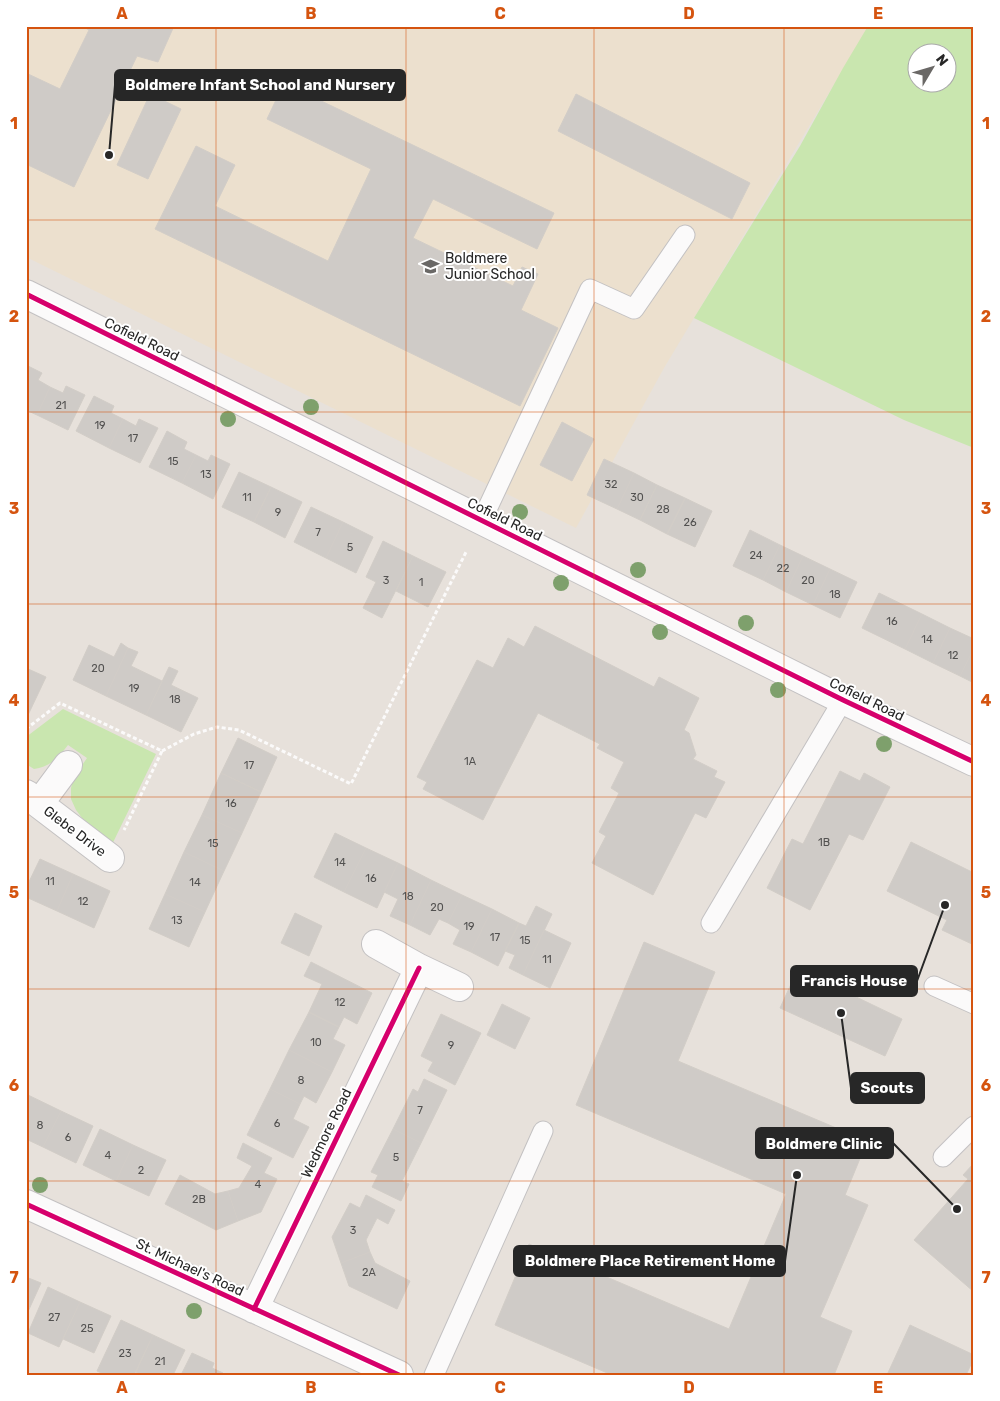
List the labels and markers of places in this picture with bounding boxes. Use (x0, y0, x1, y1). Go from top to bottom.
callout: Boldmere Infant School and Nursery (115, 70, 405, 100)
place label: Boldmere Junior School (445, 250, 535, 283)
school or university icon: Boldmere Junior School (421, 256, 441, 276)
callout: Francis House (791, 966, 917, 996)
callout: Scouts (851, 1073, 924, 1103)
callout: Boldmere Clinic (756, 1128, 893, 1158)
callout: Boldmere Place Retirement Home (514, 1246, 785, 1276)

